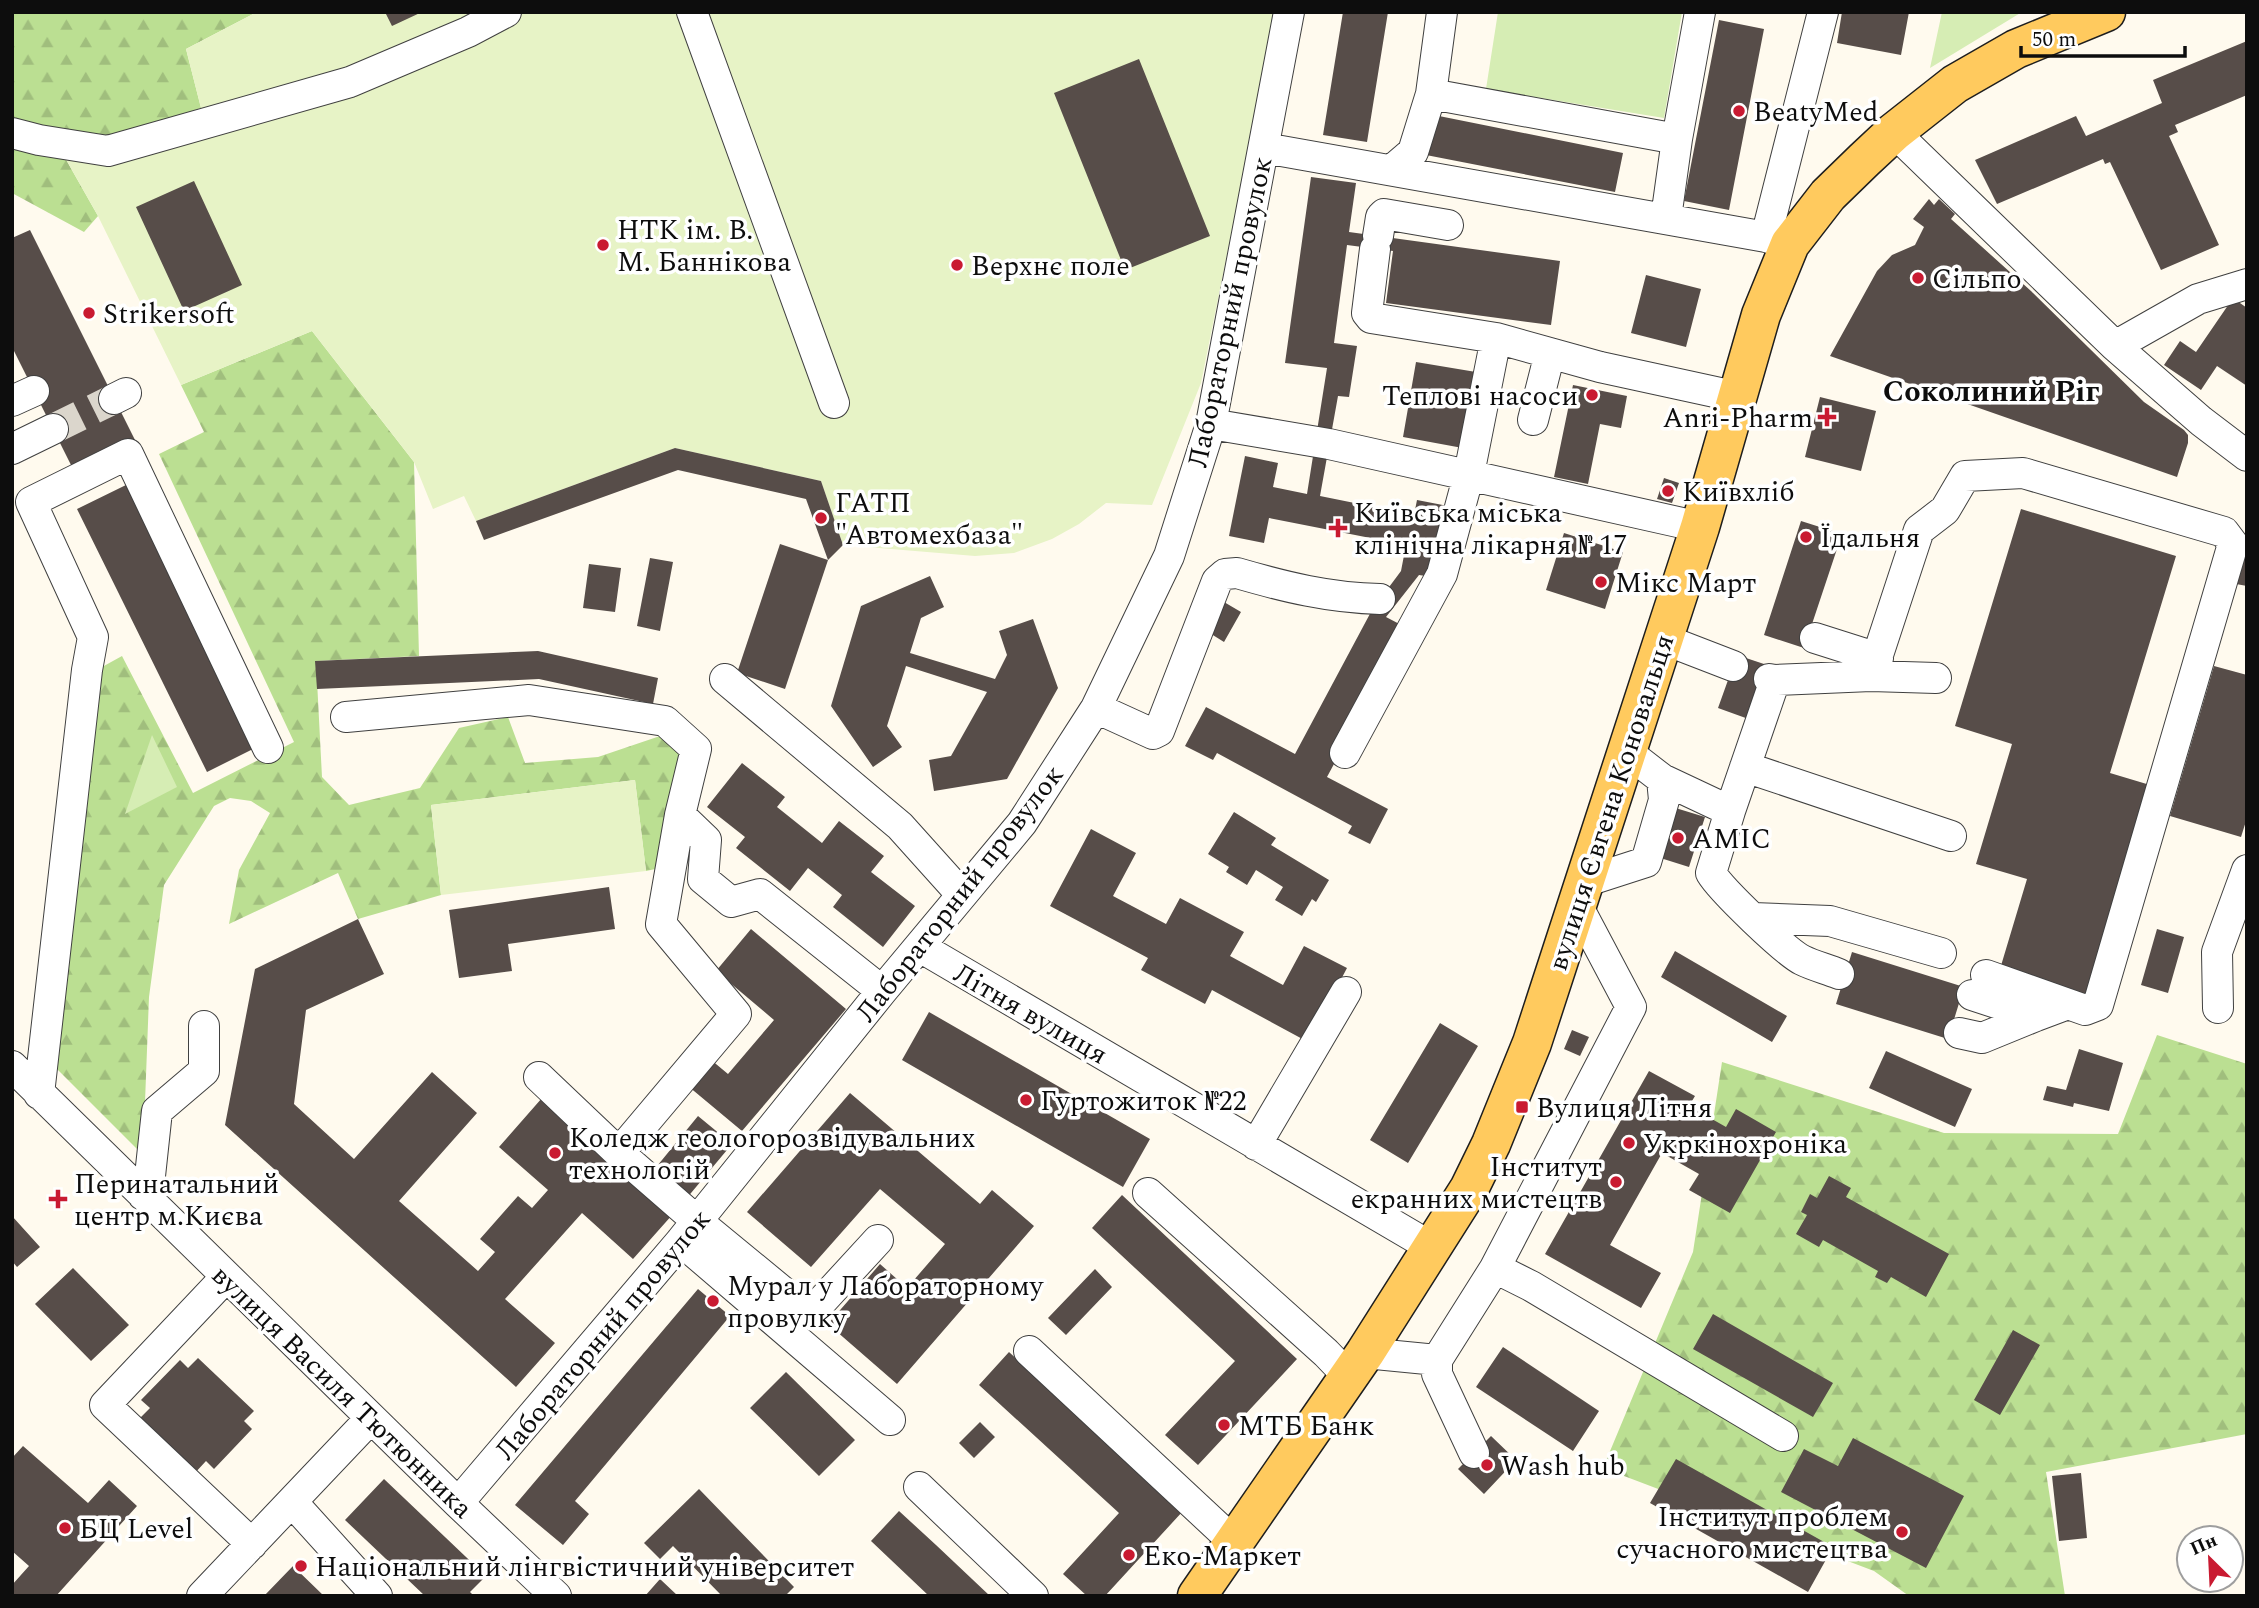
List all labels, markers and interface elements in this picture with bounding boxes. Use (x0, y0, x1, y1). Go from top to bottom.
scale bar (2021, 14, 2186, 58)
text: 50 m (2032, 24, 2076, 56)
place label: BeatyMed (1753, 91, 1879, 134)
marker: BeatyMed (1731, 103, 1747, 119)
street label: Лабораторний провулок (1176, 153, 1284, 472)
place label: НТК ім. В. М. Баннікова (617, 209, 791, 284)
marker: НТК ім. В. М. Баннікова (595, 237, 611, 253)
place label: Верхнє поле (971, 245, 1130, 288)
marker: Верхнє поле (949, 257, 965, 273)
place label: Сільпо (1932, 258, 2022, 301)
marker: Сільпо (1910, 270, 1926, 286)
place label: Strikersoft (103, 293, 235, 336)
marker: Strikersoft (81, 305, 97, 321)
district label: Соколиний Ріг (1883, 369, 2099, 415)
place label: Теплові насоси (1382, 375, 1578, 418)
marker: Теплові насоси (1584, 387, 1600, 403)
place label: Anri-Pharm (1662, 397, 1813, 440)
marker: Anri-Pharm (1819, 409, 1835, 425)
place label: Київхліб (1682, 471, 1795, 514)
place label: ГАТП "Автомехбаза" (835, 482, 1023, 557)
marker: Київхліб (1660, 483, 1676, 499)
place label: Київська міська клінічна лікарня № 17 (1354, 492, 1627, 567)
marker: ГАТП "Автомехбаза" (813, 510, 829, 526)
place label: Їдальня (1820, 517, 1920, 560)
marker: Київська міська клінічна лікарня № 17 (1328, 518, 1348, 538)
marker: Їдальня (1798, 529, 1814, 545)
place label: Мікс Март (1615, 562, 1756, 605)
marker: Мікс Март (1593, 574, 1609, 590)
street label: вулиця Євгена Коновальця (1537, 629, 1686, 976)
street label: Лабораторний провулок (846, 756, 1075, 1032)
place label: AMIC (1692, 818, 1771, 861)
marker: AMIC (1670, 830, 1686, 846)
street label: Літня вулиця (945, 953, 1116, 1076)
place label: Гуртожиток №22 (1040, 1080, 1246, 1123)
place label: Вулиця Літня (1536, 1087, 1712, 1130)
marker: Гуртожиток №22 (1018, 1092, 1034, 1108)
marker: Вулиця Літня (1514, 1099, 1530, 1115)
place label: Коледж геологорозвідувальних технологій (569, 1117, 975, 1192)
place label: Укркінохроніка (1643, 1123, 1848, 1166)
marker: Укркінохроніка (1621, 1135, 1637, 1151)
marker: Коледж геологорозвідувальних технологій (547, 1145, 563, 1161)
place label: Інститут екранних мистецтв (1351, 1146, 1602, 1221)
place label: Перинатальний центр м.Києва (74, 1163, 279, 1238)
marker: Інститут екранних мистецтв (1608, 1174, 1624, 1190)
marker: Перинатальний центр м.Києва (48, 1189, 68, 1209)
street label: Лабораторний провулок (485, 1200, 721, 1470)
street label: вулиця Василя Тютюнника (201, 1255, 483, 1529)
place label: Мурал у Лабораторному провулку (727, 1265, 1045, 1340)
marker: Мурал у Лабораторному провулку (705, 1293, 721, 1309)
place label: МТБ Банк (1238, 1405, 1374, 1448)
marker: МТБ Банк (1216, 1417, 1232, 1433)
place label: Wash hub (1501, 1445, 1625, 1488)
marker: Wash hub (1479, 1457, 1495, 1473)
place label: Інститут проблем сучасного мистецтва (1616, 1496, 1888, 1571)
place label: БЦ Level (79, 1508, 193, 1551)
marker: БЦ Level (57, 1520, 73, 1536)
marker: Інститут проблем сучасного мистецтва (1894, 1524, 1910, 1540)
north arrow (2175, 1524, 2245, 1594)
text: Пн (2185, 1526, 2222, 1564)
place label: Еко-Маркет (1143, 1535, 1301, 1578)
place label: Національний лінгвістичний університет (315, 1546, 854, 1589)
marker: Еко-Маркет (1121, 1547, 1137, 1563)
marker: Національний лінгвістичний університет (293, 1558, 309, 1574)

